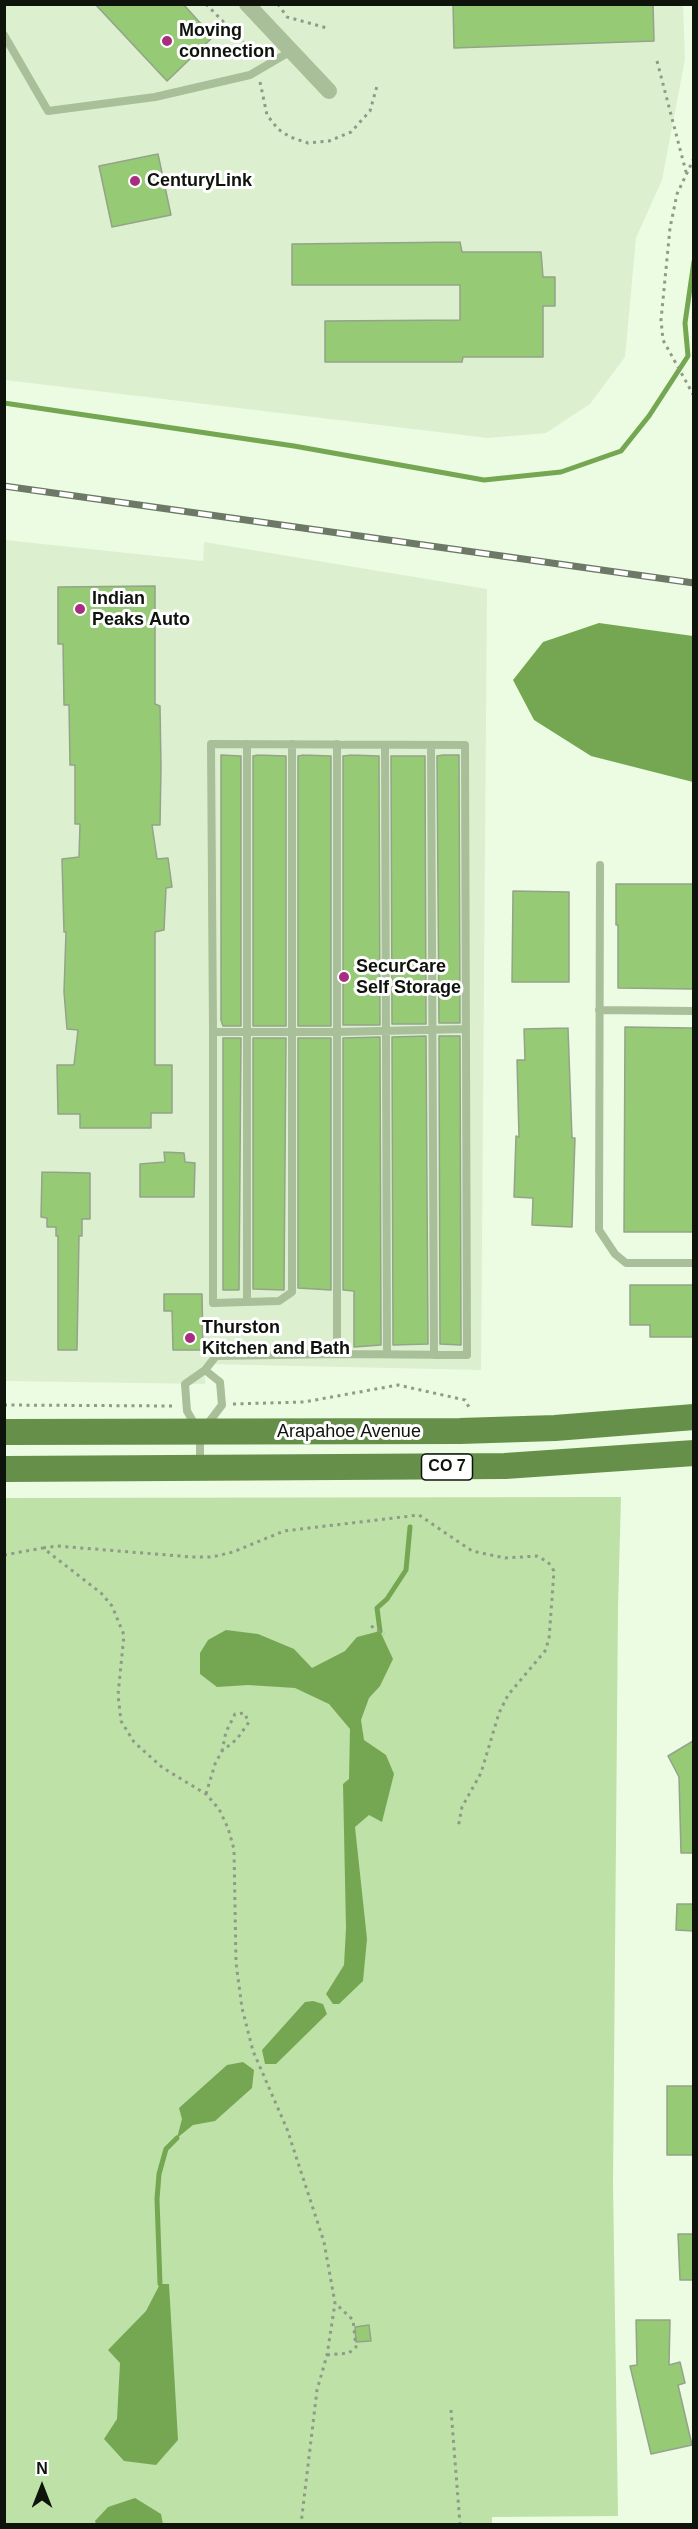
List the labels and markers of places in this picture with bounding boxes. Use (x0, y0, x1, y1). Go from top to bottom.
place label: Moving connection (179, 20, 275, 63)
marker: Moving connection (160, 34, 174, 48)
place label: CenturyLink (147, 170, 252, 192)
marker: CenturyLink (128, 174, 142, 188)
place label: Indian Peaks Auto (92, 588, 190, 630)
marker: Indian Peaks Auto (73, 602, 87, 616)
place label: SecurCare Self Storage (356, 956, 461, 998)
marker: SecurCare Self Storage (337, 970, 351, 984)
place label: Thurston Kitchen and Bath (202, 1317, 350, 1360)
marker: Thurston Kitchen and Bath (183, 1331, 197, 1345)

